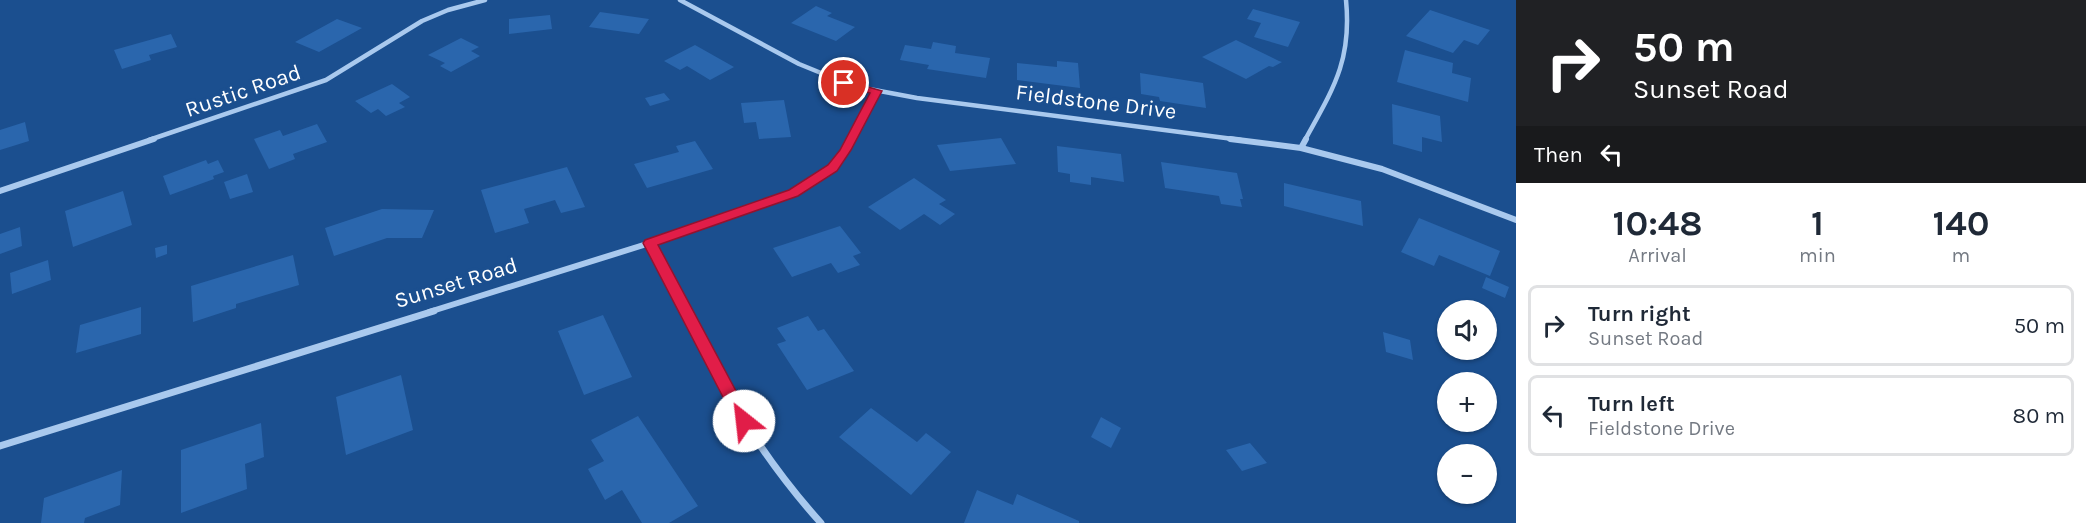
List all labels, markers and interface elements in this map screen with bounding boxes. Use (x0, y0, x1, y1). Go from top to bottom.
text: 50 m (1633, 22, 1735, 72)
icon: right (1534, 24, 1612, 102)
pin (818, 57, 869, 108)
street label: Rustic Road (182, 59, 304, 123)
icon: arrive (827, 66, 860, 99)
text: Sunset Road (1633, 73, 1789, 105)
street label: Fieldstone Drive (1014, 79, 1178, 125)
icon: left (1595, 138, 1628, 171)
text: Then (1534, 142, 1583, 168)
text: 10:48 (1613, 202, 1703, 244)
text: 1 (1811, 202, 1824, 244)
text: 140 (1932, 202, 1989, 244)
text: Arrival (1628, 244, 1687, 267)
text: min (1799, 244, 1836, 267)
text: m (1952, 244, 1970, 267)
street label: Sunset Road (392, 252, 520, 314)
map controls (1437, 300, 1497, 504)
button: sound (1437, 300, 1497, 360)
text: Turn right (1588, 301, 1691, 327)
icon: right (1537, 309, 1570, 342)
text: 50 m (2014, 313, 2065, 339)
text: Sunset Road (1588, 327, 1703, 350)
button: + (1437, 372, 1497, 432)
position arrow (712, 389, 776, 453)
text: Turn left (1588, 391, 1675, 417)
icon: left (1537, 399, 1570, 432)
text: 80 m (2013, 403, 2065, 429)
text: Fieldstone Drive (1588, 417, 1735, 440)
button: − (1437, 444, 1497, 504)

